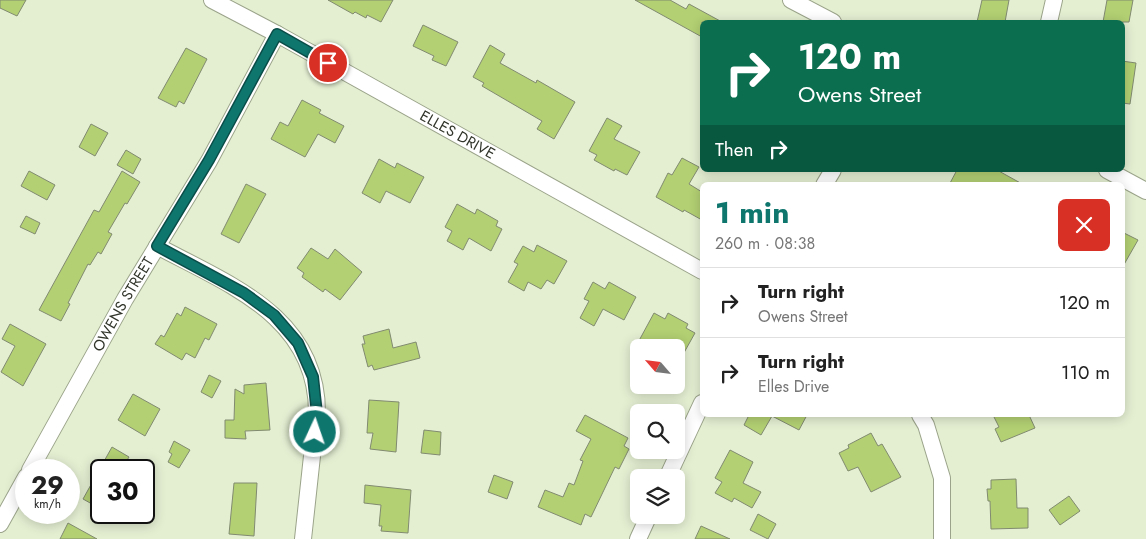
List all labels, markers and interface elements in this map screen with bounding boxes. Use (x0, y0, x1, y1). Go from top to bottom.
text: 120 m (798, 32, 901, 82)
icon: right (715, 40, 780, 105)
pin (307, 42, 349, 84)
icon: arrive (314, 49, 342, 77)
text: Owens Street (798, 78, 921, 110)
street label: ELLES DRIVE (416, 105, 499, 165)
icon: right (764, 135, 792, 163)
text: Then (715, 136, 754, 163)
text: 1 min (715, 191, 789, 234)
button: close (1058, 199, 1110, 251)
text: 260 m · 08:38 (715, 232, 815, 255)
street label: OWENS STREET (87, 253, 159, 356)
text: Turn right (758, 278, 844, 305)
icon: right (715, 289, 743, 317)
text: 120 m (1059, 289, 1110, 316)
text: Owens Street (758, 305, 848, 328)
north arrow (630, 339, 685, 394)
map controls (630, 339, 685, 524)
text: Turn right (758, 348, 844, 375)
icon: right (715, 359, 743, 387)
text: 110 m (1061, 359, 1110, 386)
text: Elles Drive (758, 375, 829, 398)
button: search (630, 404, 685, 459)
position arrow (288, 405, 340, 457)
speed limit sign: 30 (90, 459, 155, 524)
text: 29 (31, 467, 64, 503)
button: layers (630, 469, 685, 524)
text: km/h (34, 495, 61, 513)

